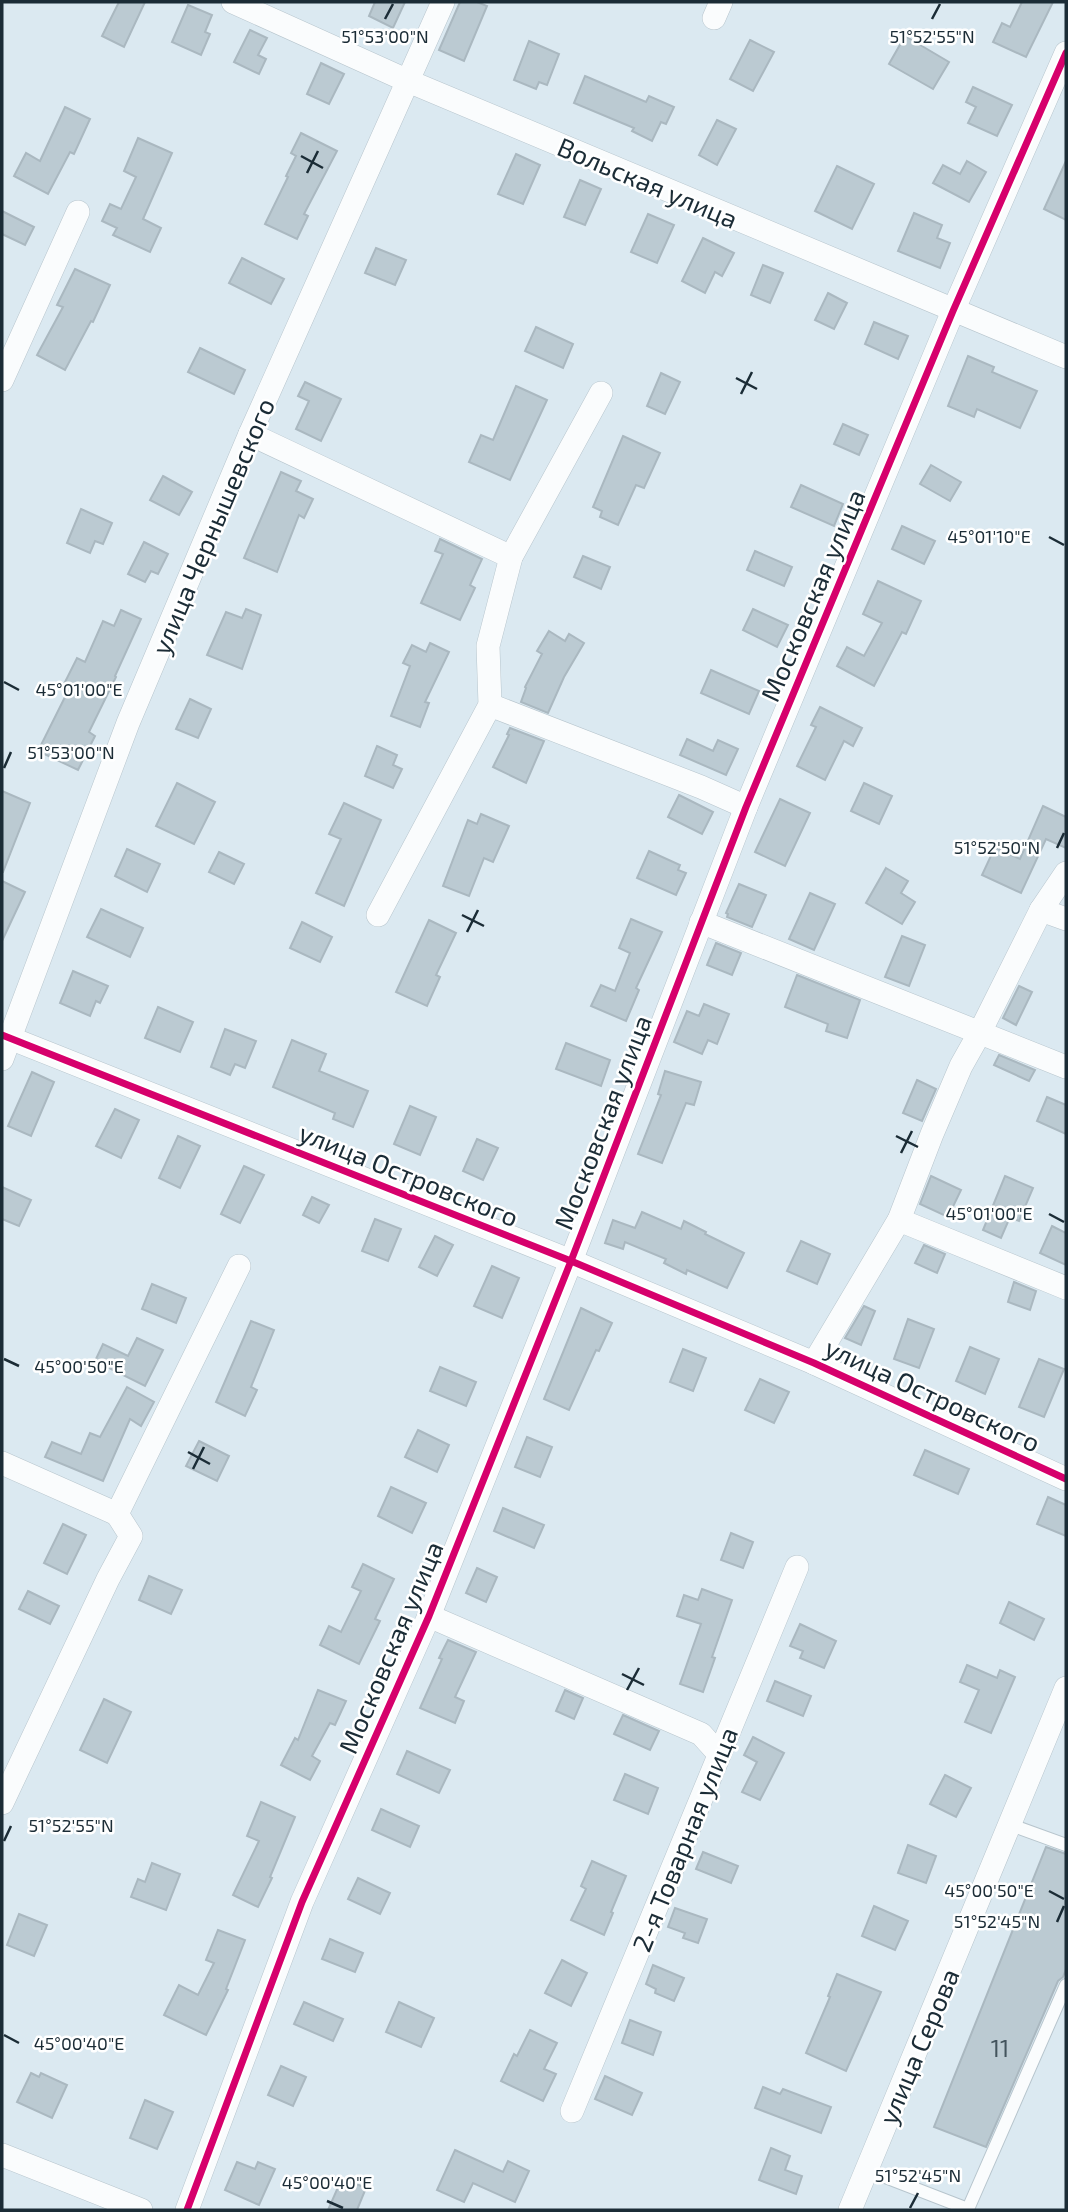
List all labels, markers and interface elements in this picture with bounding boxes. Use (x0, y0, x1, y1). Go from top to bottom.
text: 51°53'00"N (341, 25, 429, 47)
text: 51°52'55"N (889, 25, 975, 47)
street label: Вольская улица (553, 130, 743, 235)
street label: улица Чернышевского (144, 393, 281, 659)
street label: Московская улица (753, 484, 872, 706)
text: 45°01'10"E (947, 525, 1031, 547)
text: 45°01'00"E (35, 678, 123, 700)
text: 51°53'00"N (27, 741, 115, 763)
text: 51°52'50"N (954, 836, 1040, 858)
street label: Московская улица (547, 1010, 658, 1234)
street label: улица Островского (294, 1116, 523, 1233)
text: 45°01'00"E (945, 1202, 1033, 1224)
street label: улица Островского (820, 1331, 1045, 1458)
text: 45°00'50"E (34, 1355, 124, 1377)
street label: Московская улица (331, 1536, 450, 1758)
street label: 2-я Товарная улица (625, 1722, 744, 1956)
text: 51°52'55"N (28, 1814, 114, 1836)
text: 45°00'50"E (944, 1879, 1034, 1901)
text: 51°52'45"N (954, 1910, 1040, 1932)
street label: улица Серова (871, 1964, 966, 2129)
text: 45°00'40"E (34, 2032, 124, 2054)
house number: 11 (991, 2034, 1009, 2062)
text: 51°52'45"N (875, 2164, 961, 2186)
text: 45°00'40"E (282, 2171, 372, 2193)

